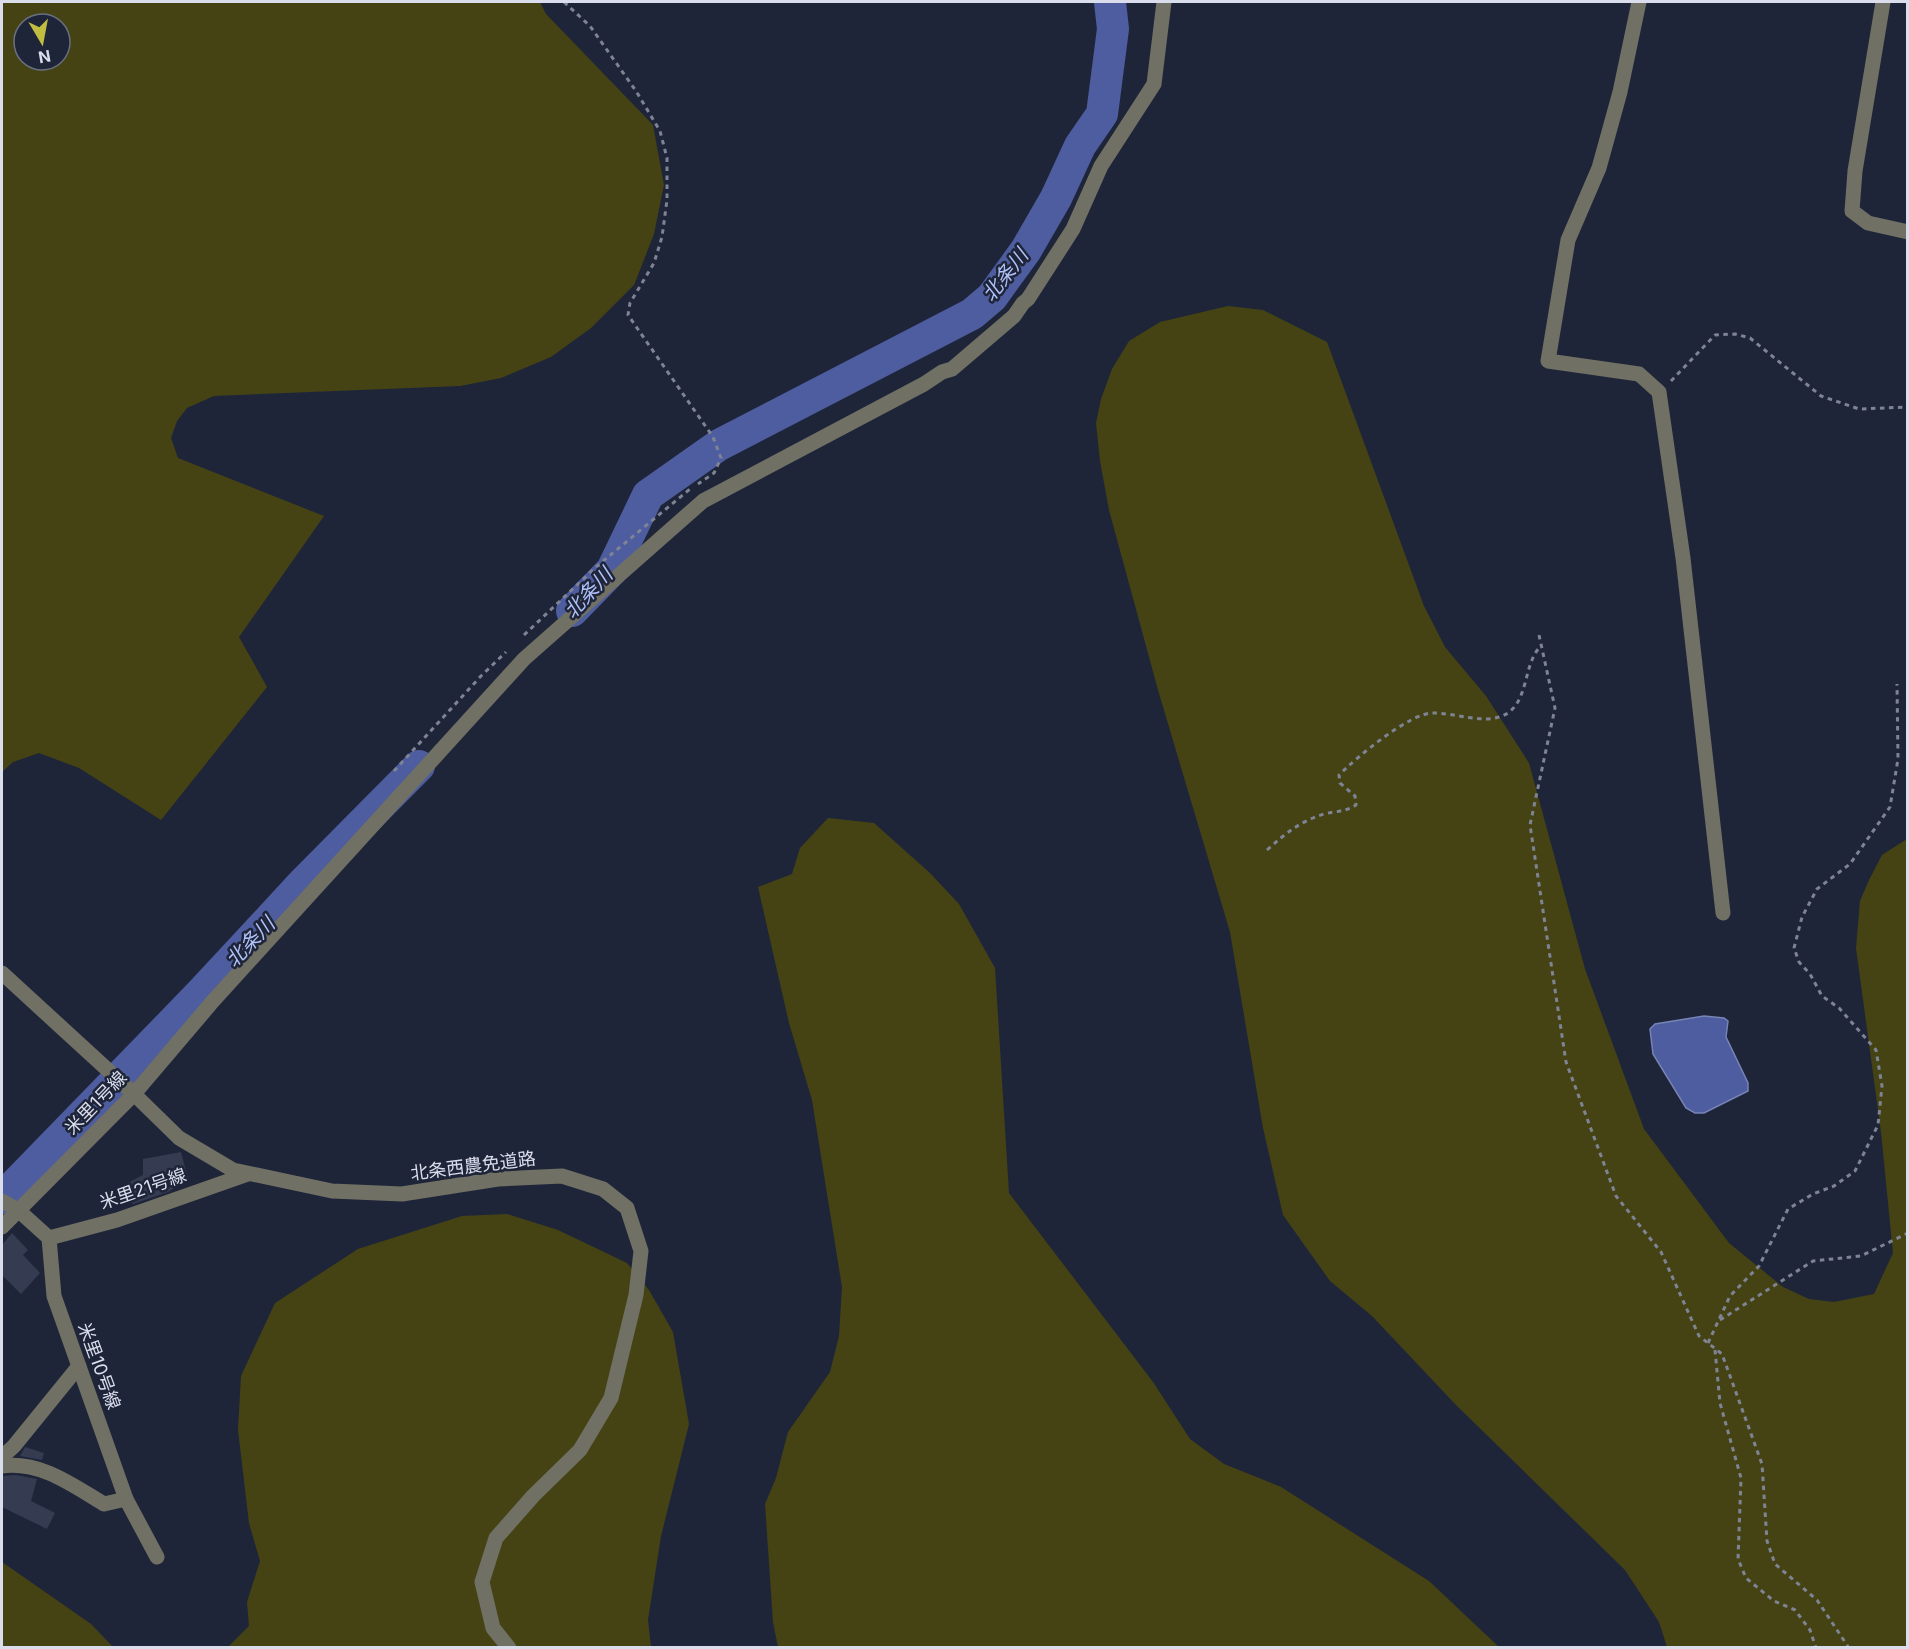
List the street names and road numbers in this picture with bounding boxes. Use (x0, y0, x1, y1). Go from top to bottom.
street label: 米里1号線 (61, 1067, 131, 1138)
street label: 北条西農免道路 (409, 1147, 537, 1184)
street label: 米里21号線 (97, 1164, 189, 1213)
street label: 米里10号線 (74, 1320, 125, 1412)

